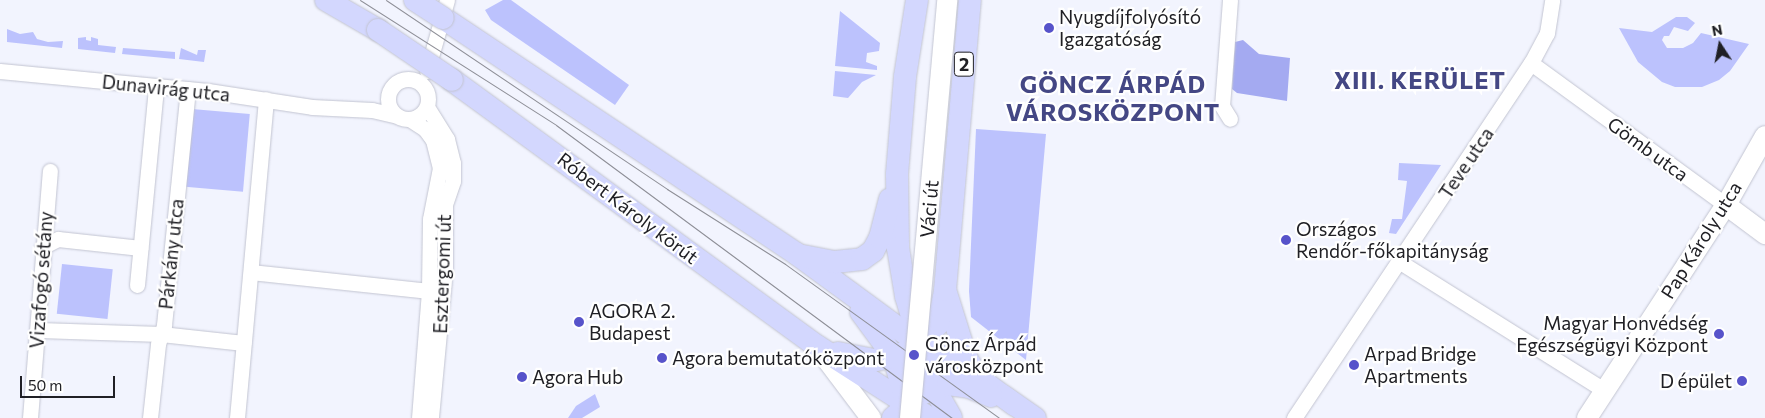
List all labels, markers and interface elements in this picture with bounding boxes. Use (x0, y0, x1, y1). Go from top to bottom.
place label: Nyugdíjfolyósító Igazgatóság (1059, 6, 1201, 50)
north arrow (1695, 20, 1745, 70)
text: N (1710, 20, 1724, 39)
marker: Nyugdíjfolyósító Igazgatóság (1043, 22, 1055, 34)
road number: 2 (953, 49, 975, 80)
district label: XIII. KERÜLET (1332, 66, 1508, 94)
street label: Dunavirág utca (101, 70, 231, 106)
district label: GÖNCZ ÁRPÁD VÁROSKÖZPONT (1004, 70, 1222, 126)
street label: Gömb utca (1603, 112, 1693, 186)
street label: Teve utca (1434, 123, 1498, 203)
street label: Róbert Károly körút (553, 148, 703, 268)
street label: Pap Károly utca (1656, 177, 1746, 303)
street label: Váci út (915, 179, 943, 239)
street label: Párkány utca (154, 197, 188, 311)
street label: Vizafogó sétány (25, 211, 57, 349)
street label: Esztergomi út (429, 214, 455, 334)
place label: Országos Rendőr-főkapitányság (1296, 218, 1489, 262)
marker: Országos Rendőr-főkapitányság (1280, 234, 1292, 246)
place label: AGORA 2. Budapest (589, 300, 675, 344)
place label: Magyar Honvédség Egészségügyi Központ (1516, 312, 1708, 356)
marker: AGORA 2. Budapest (573, 316, 585, 328)
marker: Magyar Honvédség Egészségügyi Központ (1712, 327, 1726, 341)
place label: Göncz Árpád városközpont (925, 333, 1043, 377)
place label: Arpad Bridge Apartments (1364, 343, 1476, 387)
place label: Agora bemutatóközpont (672, 347, 884, 369)
marker: Göncz Árpád városközpont (907, 348, 921, 362)
marker: Agora bemutatóközpont (656, 352, 668, 364)
marker: Arpad Bridge Apartments (1348, 359, 1360, 371)
scale bar (22, 366, 118, 398)
place label: Agora Hub (532, 366, 623, 388)
place label: D épület (1660, 370, 1732, 392)
marker: Agora Hub (516, 371, 528, 383)
marker: D épület (1736, 375, 1748, 387)
text: 50 m (28, 376, 62, 394)

